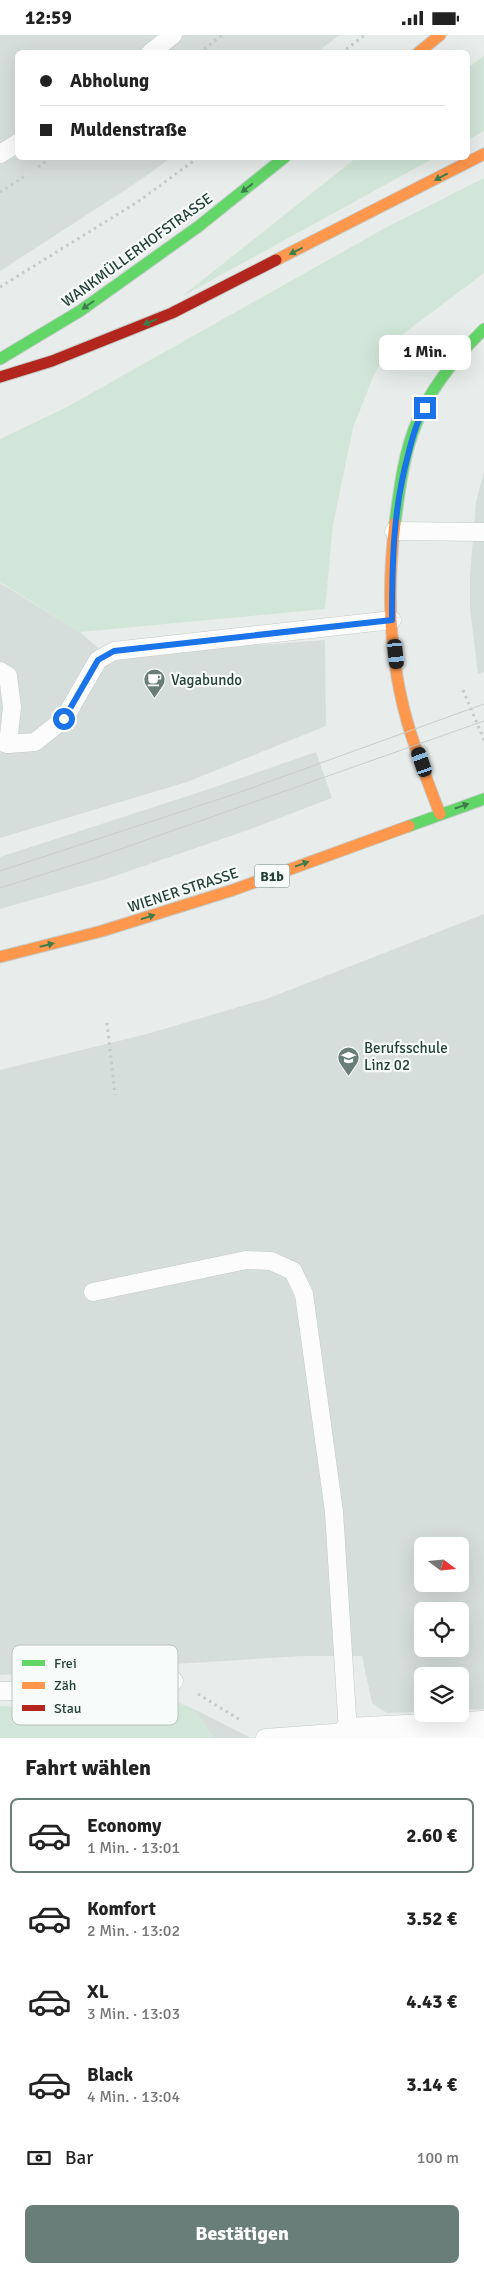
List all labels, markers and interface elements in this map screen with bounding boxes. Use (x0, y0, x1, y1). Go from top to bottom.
text: 12:59 (25, 6, 72, 30)
text: Abholung (70, 69, 149, 93)
text: Muldenstraße (70, 118, 187, 142)
one-way arrow (434, 173, 448, 181)
one-way arrow (241, 182, 254, 193)
street label: WANKMÜLLERHOFSTRASSE (58, 189, 216, 311)
one-way arrow (289, 247, 303, 255)
one-way arrow (81, 300, 95, 310)
one-way arrow (142, 318, 157, 326)
callout: 1 Min. (379, 335, 471, 371)
text: 1 Min. (403, 342, 447, 362)
route end (414, 397, 436, 419)
car (386, 638, 405, 670)
cafe icon: Vagabundo (143, 668, 167, 699)
place label: Vagabundo (171, 671, 242, 689)
route start (53, 708, 75, 730)
car (410, 745, 433, 779)
one-way arrow (455, 802, 470, 810)
one-way arrow (295, 860, 310, 867)
street label: WIENER STRASSE (125, 864, 241, 916)
road number: B1b (254, 864, 290, 887)
one-way arrow (141, 912, 156, 920)
one-way arrow (40, 941, 55, 949)
place label: Berufsschule Linz 02 (364, 1039, 448, 1074)
school or university icon: Berufsschule Linz 02 (336, 1045, 360, 1076)
north arrow (414, 1537, 469, 1593)
map controls (414, 1537, 469, 1722)
button: locate (414, 1602, 469, 1657)
legend (12, 1645, 178, 1725)
text: Frei (54, 1655, 77, 1672)
button: layers (414, 1667, 469, 1722)
text: Zäh (54, 1677, 76, 1694)
text: Stau (54, 1700, 81, 1717)
text: Fahrt wählen (25, 1754, 151, 1781)
icon: car (27, 1813, 72, 1858)
text: Economy (87, 1814, 161, 1838)
text: 2.60 € (406, 1824, 457, 1848)
text: 1 Min. · 13:01 (87, 1838, 180, 1858)
icon: car (27, 1896, 72, 1941)
text: Komfort (87, 1897, 156, 1921)
text: 3.52 € (406, 1907, 457, 1931)
text: 2 Min. · 13:02 (87, 1921, 180, 1941)
icon: car (27, 1979, 72, 2024)
text: XL (87, 1980, 109, 2004)
text: 4.43 € (406, 1990, 457, 2014)
text: 3 Min. · 13:03 (87, 2004, 180, 2024)
icon: car (27, 2062, 72, 2107)
text: Black (87, 2063, 133, 2087)
text: 3.14 € (406, 2073, 457, 2097)
text: 4 Min. · 13:04 (87, 2087, 180, 2107)
icon: cash (25, 2144, 53, 2172)
text: Bar (65, 2146, 93, 2170)
text: 100 m (417, 2148, 459, 2168)
button: Bestätigen (25, 2205, 459, 2263)

